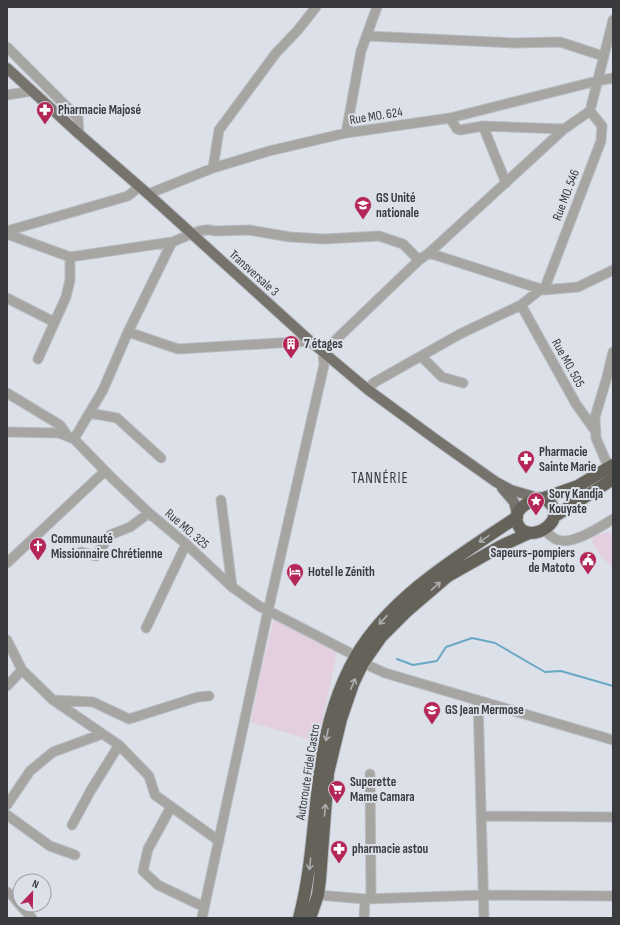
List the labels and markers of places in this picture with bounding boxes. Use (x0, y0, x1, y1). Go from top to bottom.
pharmacy icon: Pharmacie Majosé (35, 100, 55, 125)
place label: Pharmacie Majosé (58, 102, 141, 118)
place label: GS Unité nationale (376, 190, 419, 221)
school or university icon: GS Unité nationale (353, 195, 373, 220)
building icon: 7 étages (281, 334, 301, 359)
place label: 7 étages (304, 336, 343, 352)
place label: Pharmacie Sainte Marie (539, 444, 597, 475)
pharmacy icon: Pharmacie Sainte Marie (516, 449, 536, 474)
place label: Sory Kandja Kouyate (549, 486, 603, 517)
place icon: Sory Kandja Kouyate (526, 491, 546, 516)
place label: Communauté Missionnaire Chrétienne (51, 531, 163, 562)
church icon: Communauté Missionnaire Chrétienne (28, 536, 48, 561)
place label: Sapeurs-pompiers de Matoto (490, 545, 575, 576)
public building icon: Sapeurs-pompiers de Matoto (578, 550, 598, 575)
hotel icon: Hotel le Zénith (285, 562, 305, 587)
place label: Hotel le Zénith (308, 564, 375, 580)
school or university icon: GS Jean Mermose (422, 700, 442, 725)
place label: GS Jean Mermose (445, 702, 524, 718)
place label: Superette Mame Camara (350, 774, 415, 805)
supermarket icon: Superette Mame Camara (327, 779, 347, 804)
pharmacy icon: pharmacie astou (329, 839, 349, 864)
place label: pharmacie astou (352, 841, 429, 857)

